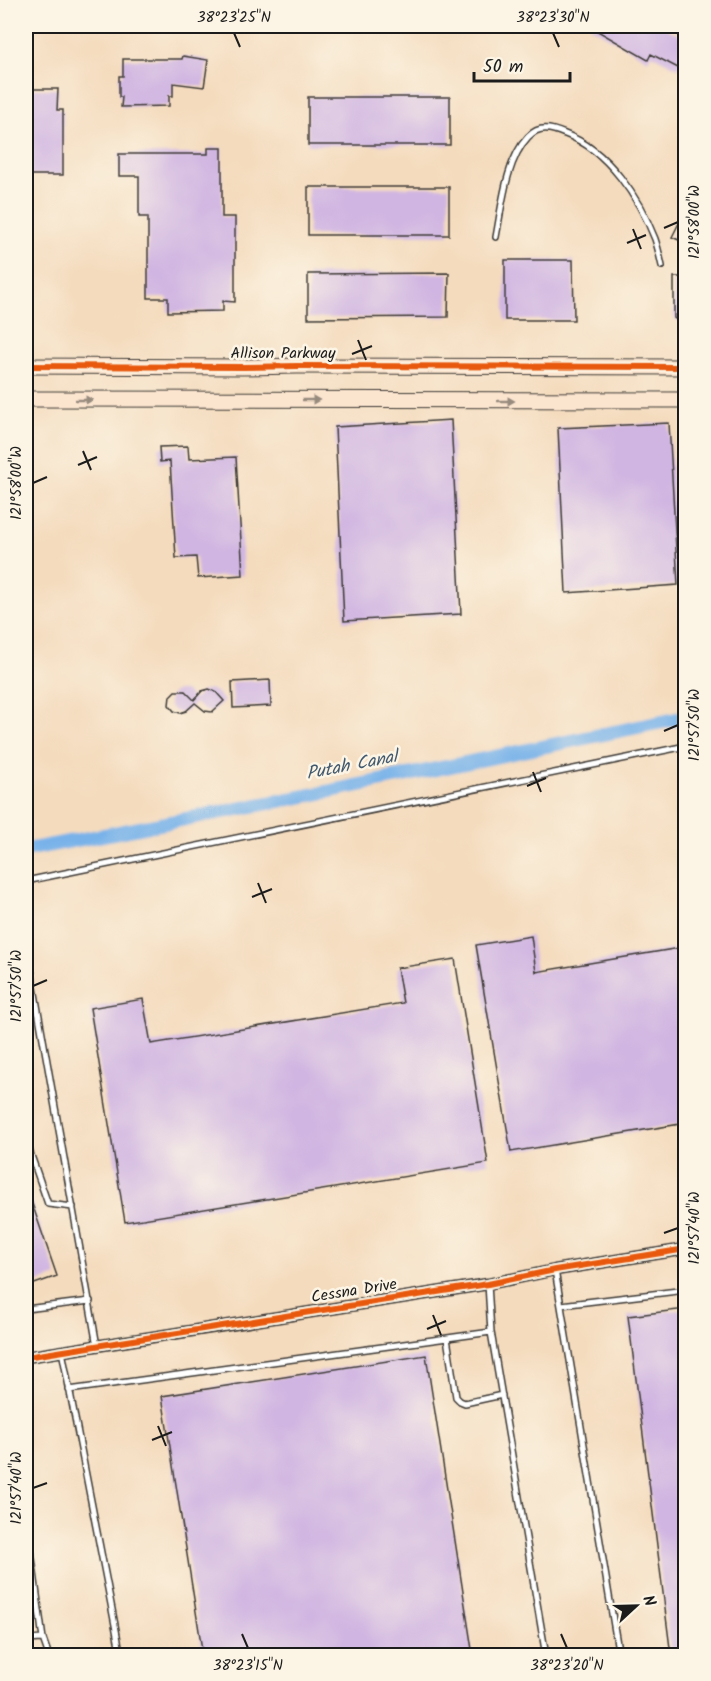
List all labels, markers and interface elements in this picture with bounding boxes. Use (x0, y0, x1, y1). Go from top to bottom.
text: 38°23'25"N (197, 6, 271, 30)
text: 38°23'30"N (516, 6, 590, 30)
scale bar (474, 45, 570, 83)
text: 50 m (483, 53, 523, 82)
text: 121°58'00"W (683, 185, 707, 259)
street label: Allison Parkway (230, 341, 336, 366)
one-way arrow (74, 395, 93, 405)
one-way arrow (301, 395, 320, 405)
one-way arrow (496, 396, 515, 406)
text: 121°58'00"W (5, 446, 29, 520)
text: 121°57'50"W (683, 688, 707, 761)
water label: Putah Canal (304, 742, 404, 789)
text: 121°57'50"W (5, 949, 29, 1022)
text: 121°57'40"W (683, 1191, 707, 1264)
street label: Cessna Drive (309, 1272, 399, 1310)
text: 121°57'40"W (5, 1451, 29, 1524)
north arrow (606, 1576, 666, 1636)
text: N (635, 1592, 662, 1610)
text: 38°23'15"N (213, 1654, 283, 1678)
text: 38°23'20"N (530, 1654, 604, 1678)

